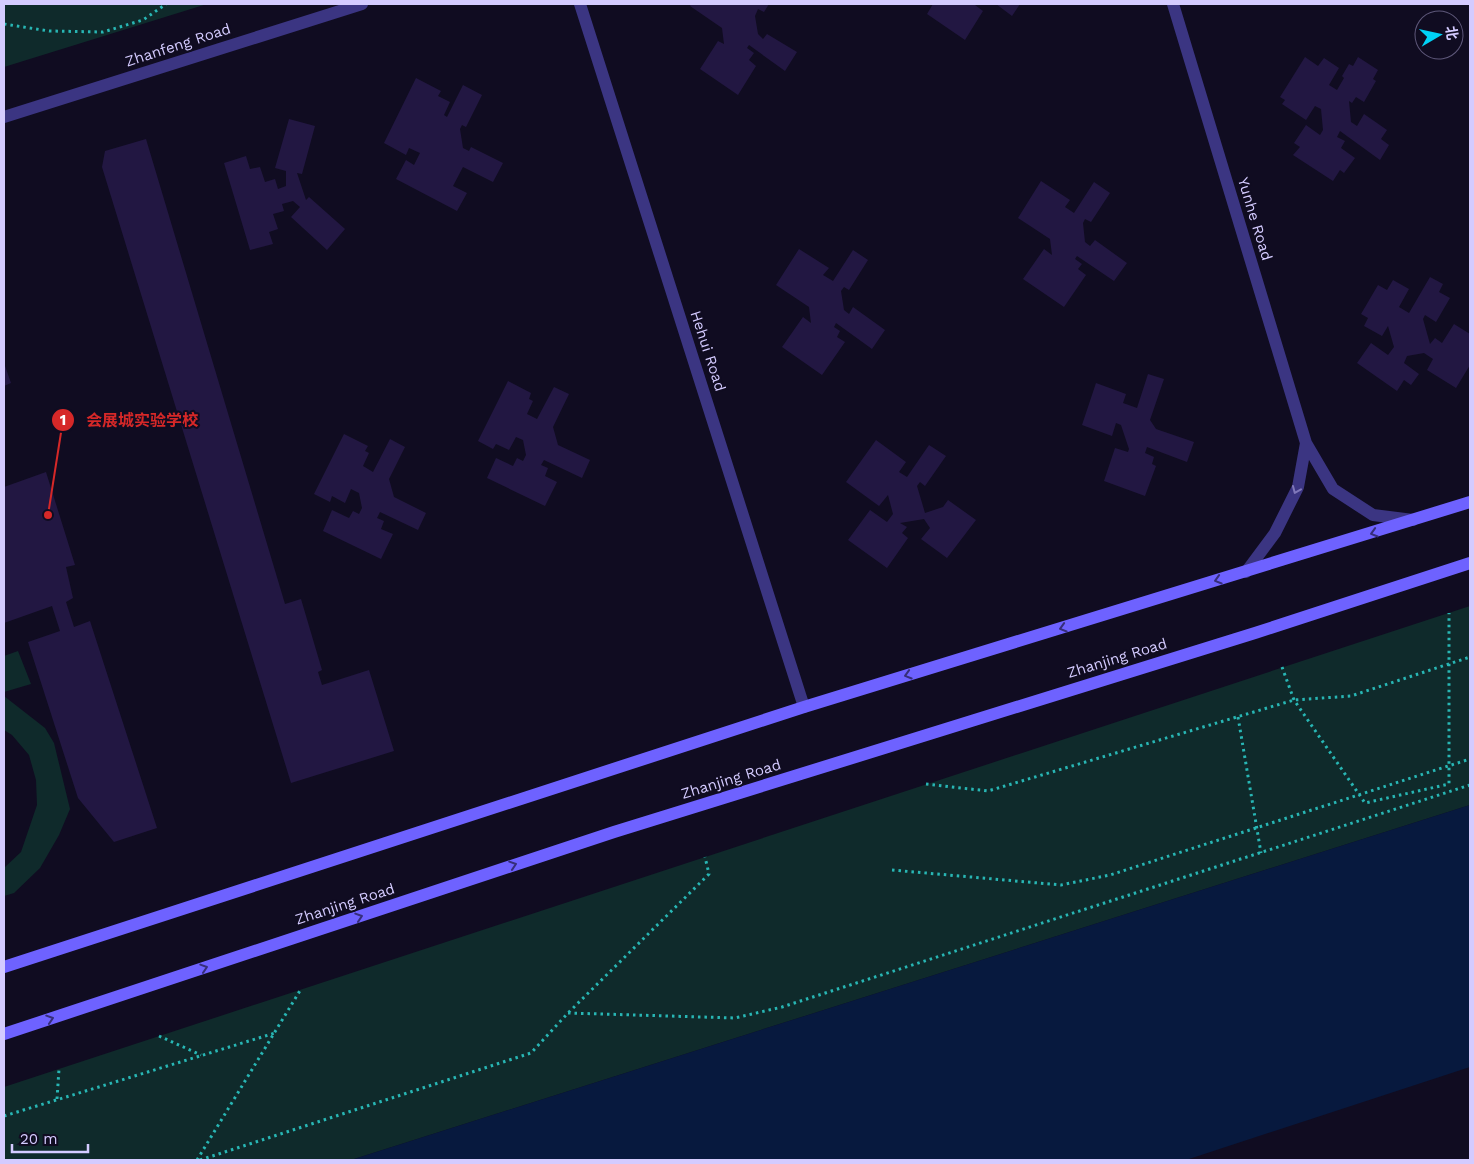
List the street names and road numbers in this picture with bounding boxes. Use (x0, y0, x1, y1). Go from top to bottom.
street label: Zhanfeng Road (123, 19, 233, 71)
street label: Yunhe Road (1234, 175, 1276, 263)
street label: Hehui Road (686, 308, 730, 394)
street label: Zhanjing Road (1065, 634, 1169, 682)
street label: Zhanjing Road (679, 755, 783, 803)
street label: Zhanjing Road (293, 879, 397, 929)

